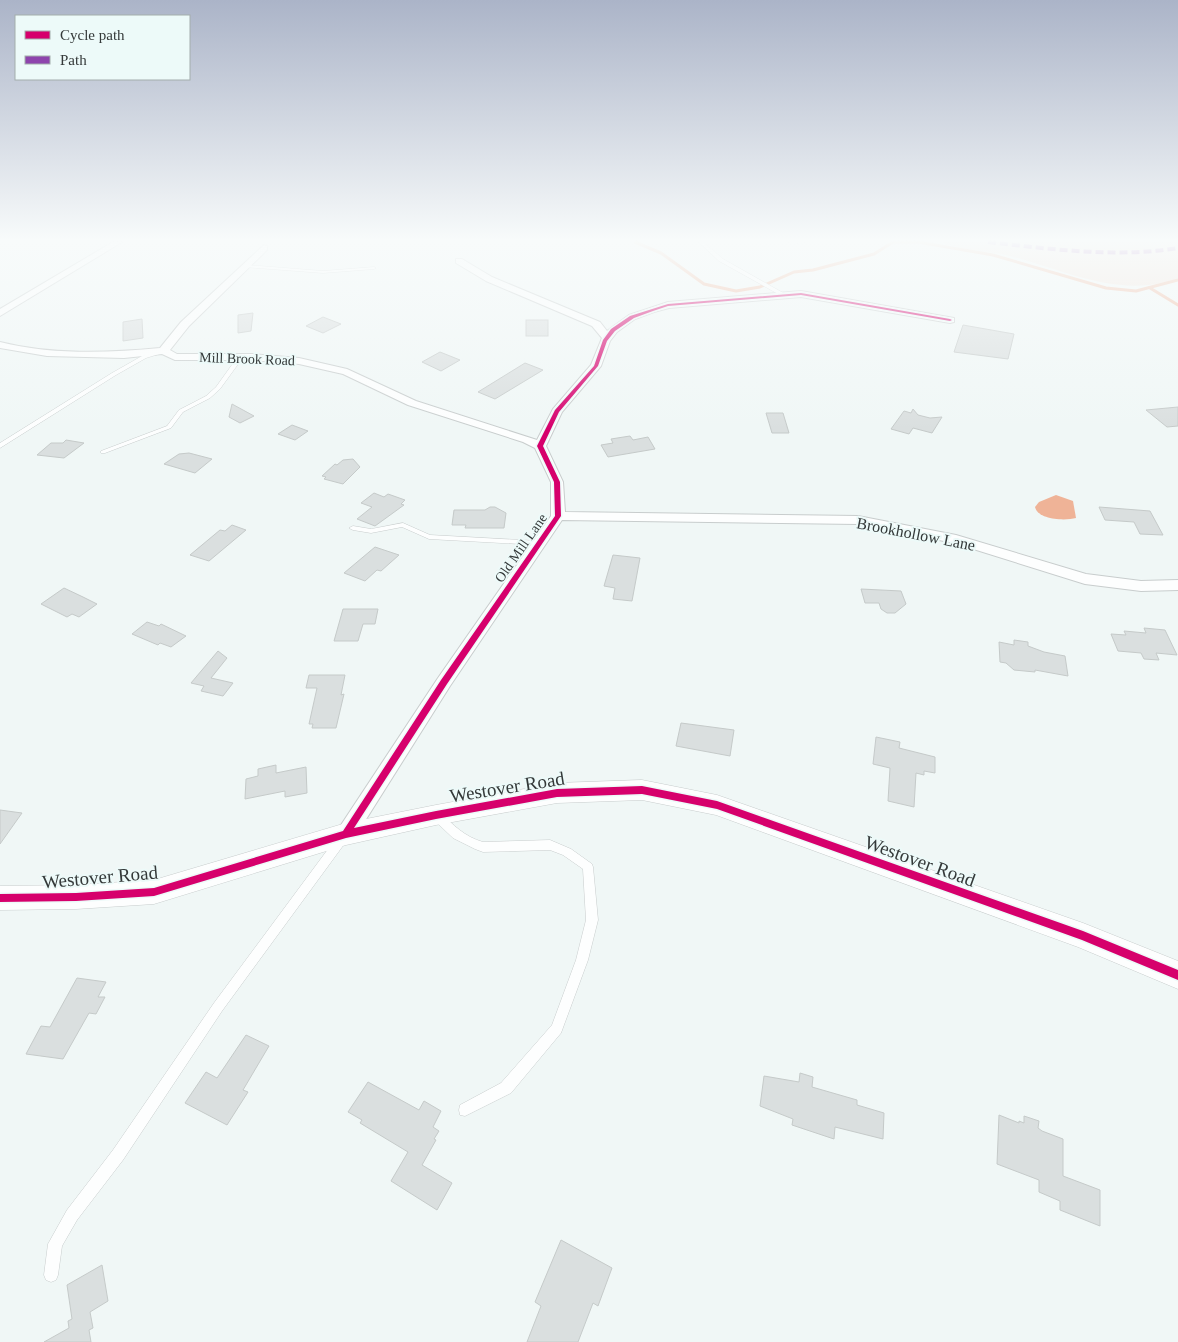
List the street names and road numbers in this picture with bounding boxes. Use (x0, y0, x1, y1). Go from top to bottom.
street label: Mill Brook Road (199, 350, 295, 368)
street label: Old Mill Lane (492, 511, 550, 585)
street label: Brookhollow Lane (855, 514, 977, 554)
street label: Westover Road (448, 767, 566, 806)
street label: Westover Road (862, 831, 979, 891)
street label: Westover Road (41, 861, 159, 893)

